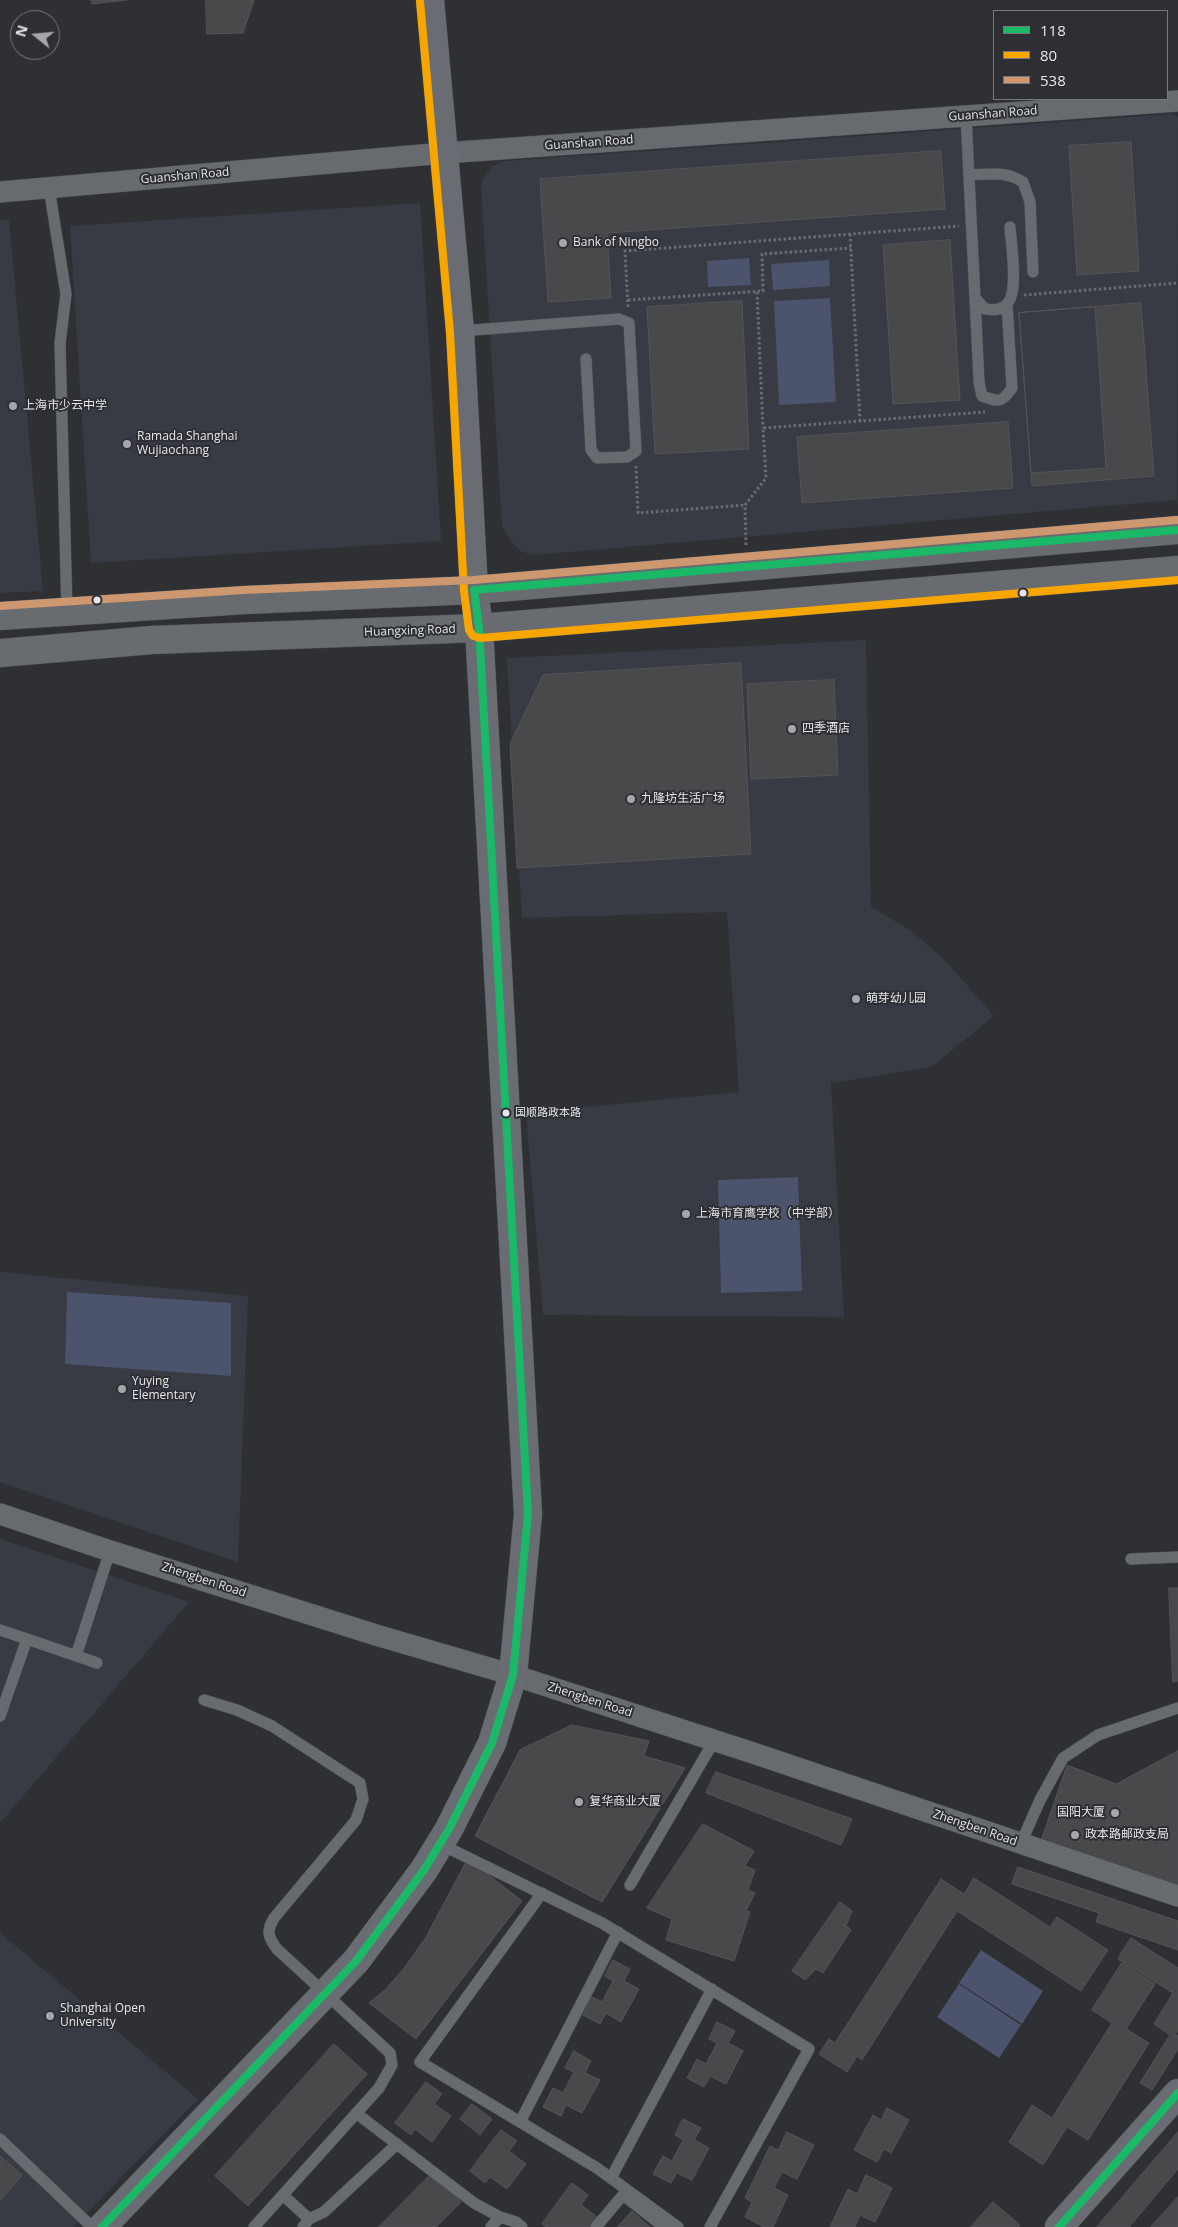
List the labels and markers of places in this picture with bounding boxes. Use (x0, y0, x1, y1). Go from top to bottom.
place label: Bank of Ningbo (573, 236, 659, 250)
marker: Bank of Ningbo (557, 237, 569, 249)
place label: 上海市少云中学 (23, 399, 107, 413)
marker: 上海市少云中学 (7, 400, 19, 412)
place label: Ramada Shanghai Wujiaochang (137, 430, 238, 458)
marker: Ramada Shanghai Wujiaochang (121, 438, 133, 450)
unlabelled marker (1018, 588, 1028, 598)
unlabelled marker (92, 595, 102, 605)
place label: 四季酒店 (802, 722, 850, 736)
marker: 四季酒店 (786, 723, 798, 735)
place label: 九隆坊生活广场 (641, 792, 725, 806)
marker: 九隆坊生活广场 (625, 793, 637, 805)
place label: 萌芽幼儿园 (866, 992, 926, 1006)
marker: 萌芽幼儿园 (850, 993, 862, 1005)
place label: 国顺路政本路 (515, 1106, 581, 1120)
marker: 国顺路政本路 (501, 1108, 511, 1118)
place label: 上海市育鹰学校（中学部） (696, 1207, 840, 1221)
marker: 上海市育鹰学校（中学部） (680, 1208, 692, 1220)
place label: Yuying Elementary (132, 1375, 196, 1403)
marker: Yuying Elementary (116, 1383, 128, 1395)
place label: 复华商业大厦 (589, 1795, 661, 1809)
marker: 复华商业大厦 (573, 1796, 585, 1808)
place label: 国阳大厦 (1057, 1806, 1105, 1820)
marker: 国阳大厦 (1109, 1807, 1121, 1819)
place label: 政本路邮政支局 (1085, 1828, 1169, 1842)
marker: 政本路邮政支局 (1069, 1829, 1081, 1841)
place label: Shanghai Open University (60, 2002, 145, 2030)
marker: Shanghai Open University (44, 2010, 56, 2022)

